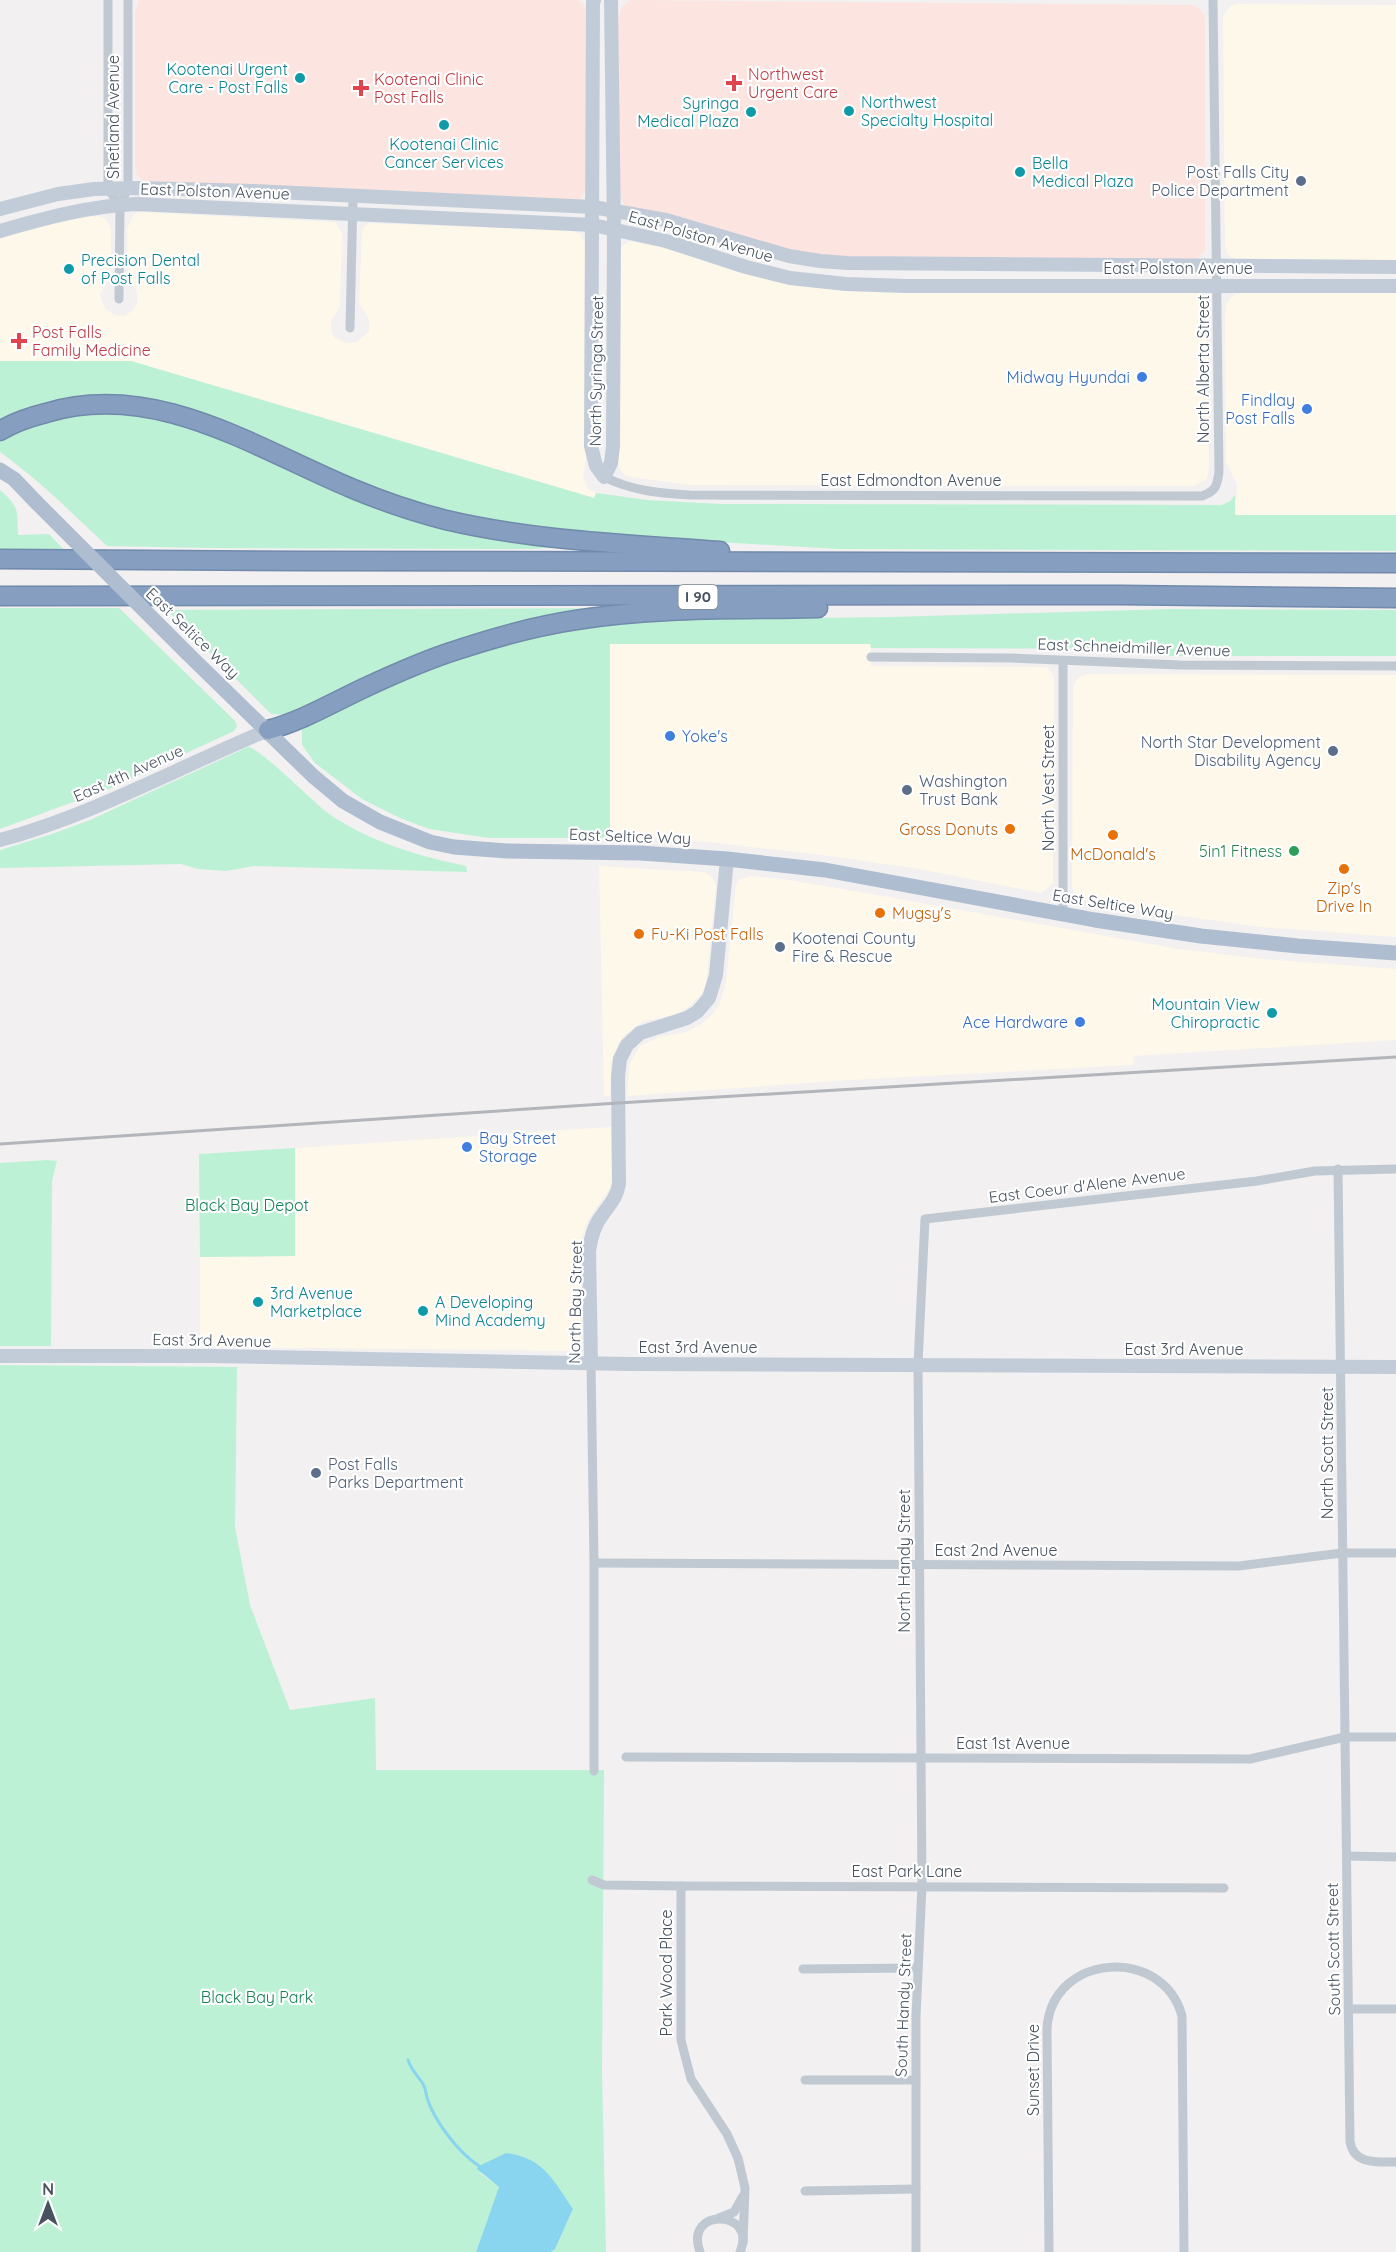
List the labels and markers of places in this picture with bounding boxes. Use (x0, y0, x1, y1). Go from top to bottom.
place label: Kootenai Urgent Care - Post Falls (166, 59, 288, 97)
place label: Northwest Urgent Care (748, 64, 838, 102)
place label: Kootenai Clinic Post Falls (374, 69, 483, 107)
marker: Kootenai Urgent Care - Post Falls (293, 71, 307, 85)
marker: Northwest Urgent Care (725, 74, 743, 92)
marker: Kootenai Clinic Post Falls (352, 79, 370, 97)
place label: Northwest Specialty Hospital (861, 92, 993, 130)
place label: Syringa Medical Plaza (637, 93, 739, 131)
marker: Northwest Specialty Hospital (842, 104, 856, 118)
marker: Syringa Medical Plaza (744, 105, 758, 119)
marker: Kootenai Clinic Cancer Services (437, 118, 451, 132)
place label: Kootenai Clinic Cancer Services (385, 134, 503, 172)
place label: Bella Medical Plaza (1032, 153, 1134, 191)
place label: Post Falls City Police Department (1151, 162, 1289, 200)
marker: Bella Medical Plaza (1013, 165, 1027, 179)
marker: Post Falls City Police Department (1294, 174, 1308, 188)
place label: Precision Dental of Post Falls (81, 250, 200, 288)
marker: Precision Dental of Post Falls (62, 262, 76, 276)
place label: Post Falls Family Medicine (32, 322, 151, 360)
marker: Post Falls Family Medicine (10, 332, 28, 350)
place label: Midway Hyundai (1007, 367, 1130, 387)
marker: Midway Hyundai (1135, 370, 1149, 384)
place label: Findlay Post Falls (1225, 390, 1295, 428)
marker: Findlay Post Falls (1300, 402, 1314, 416)
place label: Yoke's (682, 726, 728, 746)
marker: Yoke's (663, 729, 677, 743)
place label: North Star Development Disability Agency (1141, 732, 1321, 770)
marker: North Star Development Disability Agency (1326, 744, 1340, 758)
place label: Washington Trust Bank (919, 771, 1008, 809)
marker: Washington Trust Bank (900, 783, 914, 797)
place label: Gross Donuts (899, 819, 998, 839)
marker: Gross Donuts (1003, 822, 1017, 836)
marker: McDonald's (1106, 828, 1120, 842)
place label: 5in1 Fitness (1199, 841, 1282, 861)
place label: McDonald's (1070, 844, 1156, 864)
marker: 5in1 Fitness (1287, 844, 1301, 858)
marker: Zip's Drive In (1337, 862, 1351, 876)
place label: Zip's Drive In (1316, 878, 1372, 916)
place label: Mugsy's (892, 903, 951, 923)
marker: Mugsy's (873, 906, 887, 920)
place label: Fu-Ki Post Falls (651, 924, 763, 944)
marker: Fu-Ki Post Falls (632, 927, 646, 941)
place label: Kootenai County Fire & Rescue (792, 928, 916, 966)
marker: Kootenai County Fire & Rescue (773, 940, 787, 954)
place label: Mountain View Chiropractic (1151, 994, 1260, 1032)
marker: Mountain View Chiropractic (1265, 1006, 1279, 1020)
place label: Ace Hardware (963, 1012, 1068, 1032)
marker: Ace Hardware (1073, 1015, 1087, 1029)
place label: Bay Street Storage (479, 1128, 556, 1166)
marker: Bay Street Storage (460, 1140, 474, 1154)
place label: 3rd Avenue Marketplace (270, 1283, 362, 1321)
place label: A Developing Mind Academy (435, 1292, 546, 1330)
marker: 3rd Avenue Marketplace (251, 1295, 265, 1309)
marker: A Developing Mind Academy (416, 1304, 430, 1318)
place label: Post Falls Parks Department (328, 1454, 464, 1492)
marker: Post Falls Parks Department (309, 1466, 323, 1480)

